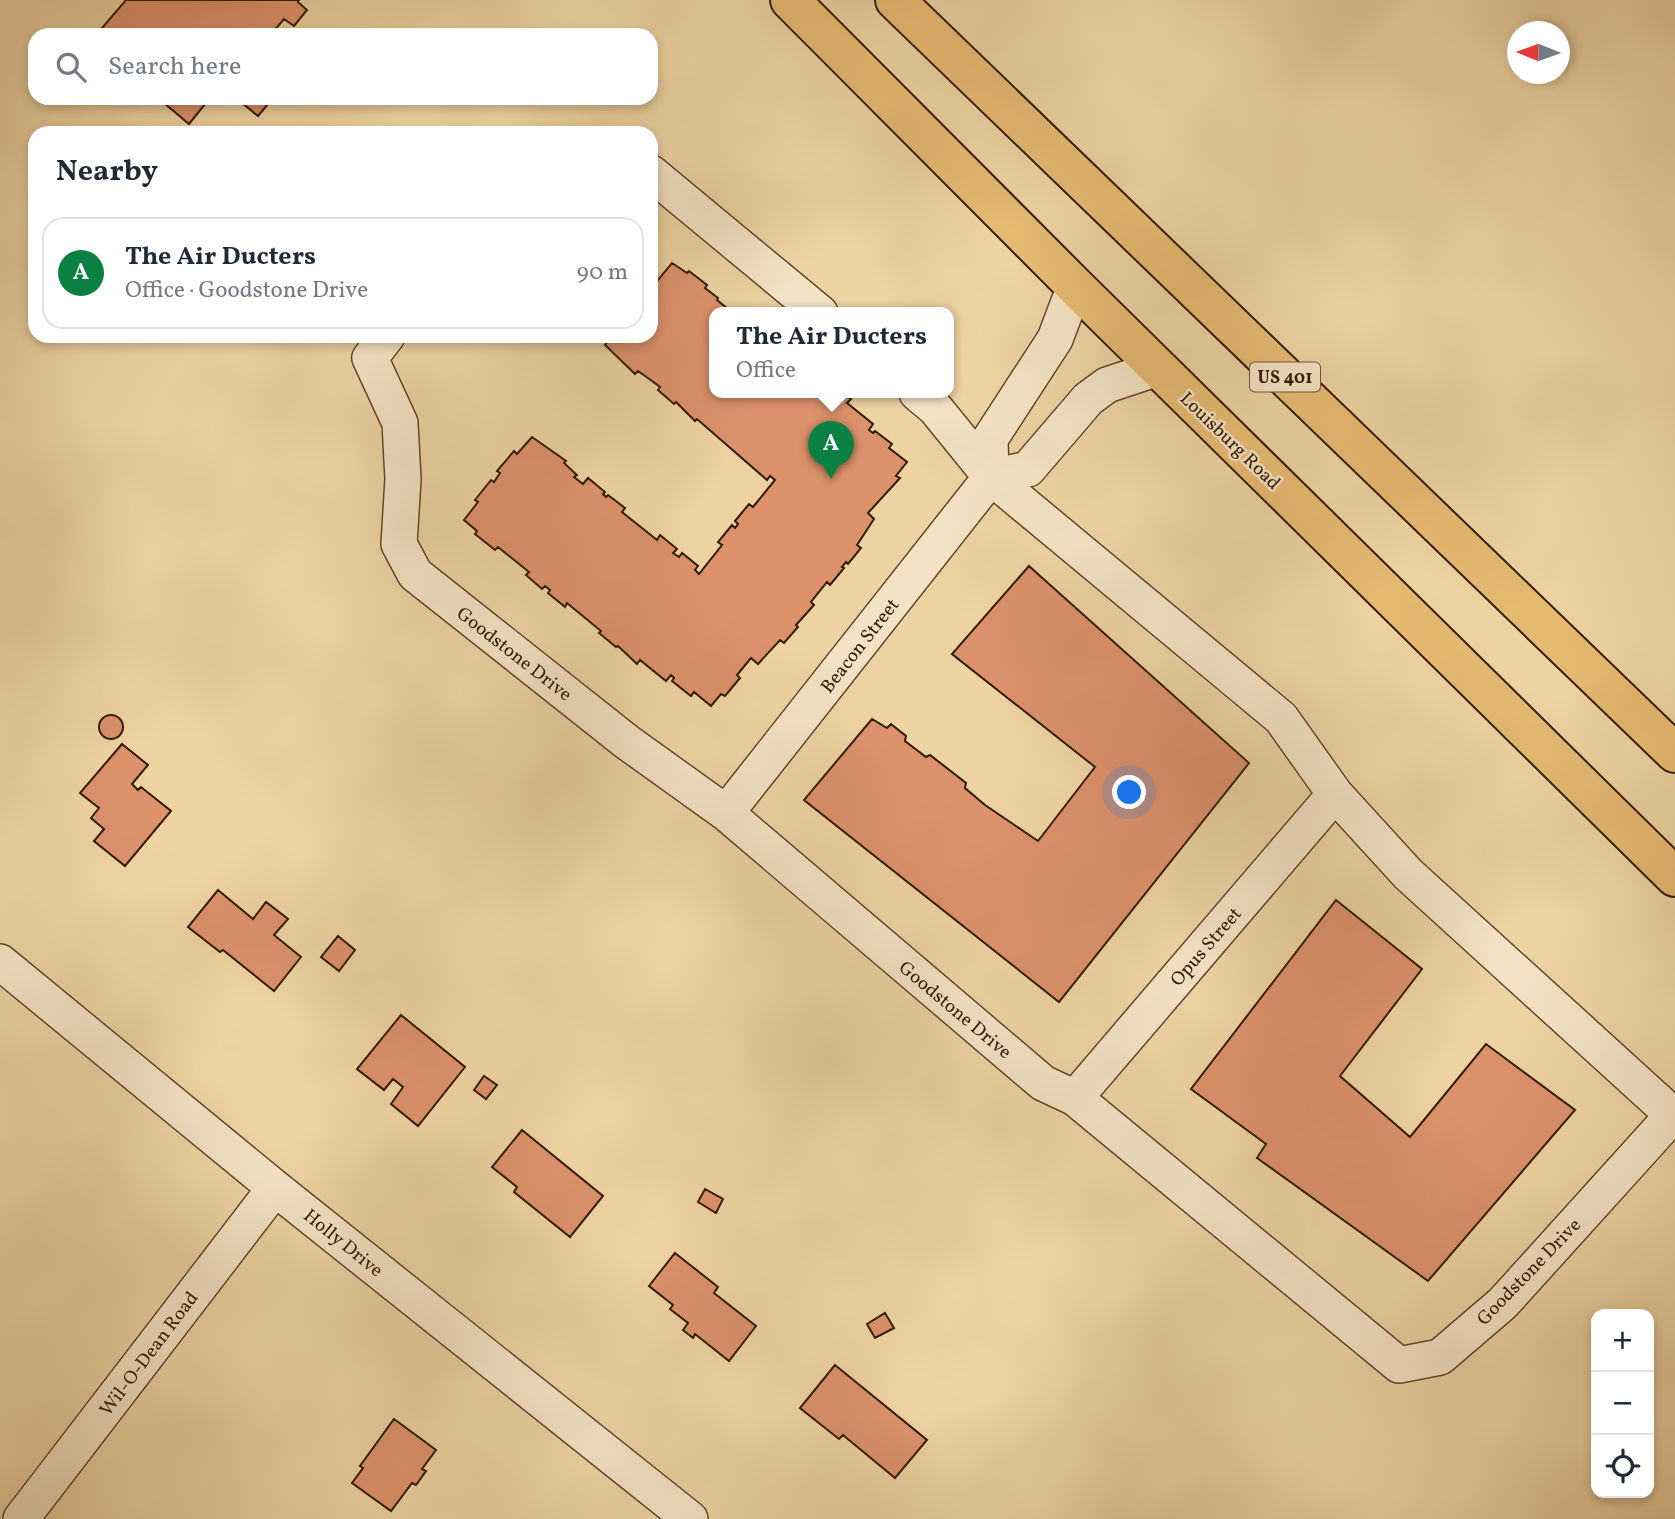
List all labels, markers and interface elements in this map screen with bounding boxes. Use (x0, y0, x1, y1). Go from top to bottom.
north arrow (1507, 21, 1570, 84)
search box (28, 28, 658, 105)
icon: search (52, 48, 90, 86)
text: Search here (108, 49, 241, 85)
text: Nearby (56, 151, 158, 193)
text: The Air Ducters (125, 239, 316, 275)
text: A (73, 257, 89, 289)
text: 90 m (577, 257, 628, 289)
text: Office · Goodstone Drive (125, 275, 368, 307)
popup (709, 307, 954, 398)
text: The Air Ducters (736, 319, 927, 355)
text: Office (736, 355, 796, 387)
road number: US 401 (1250, 362, 1320, 391)
street label: Louisburg Road (1174, 387, 1286, 496)
pin: A (808, 421, 854, 479)
street label: Beacon Street (815, 593, 906, 699)
street label: Goodstone Drive (451, 601, 577, 708)
your location (1112, 775, 1146, 809)
street label: Opus Street (1165, 902, 1248, 993)
street label: Goodstone Drive (893, 956, 1017, 1066)
street label: Holly Drive (297, 1203, 388, 1284)
street label: Goodstone Drive (1471, 1213, 1587, 1332)
street label: Wil-O-Dean Road (94, 1287, 205, 1422)
map controls (1591, 1309, 1654, 1498)
button: + (1591, 1309, 1654, 1372)
button: − (1591, 1372, 1654, 1435)
button: locate (1591, 1435, 1654, 1498)

